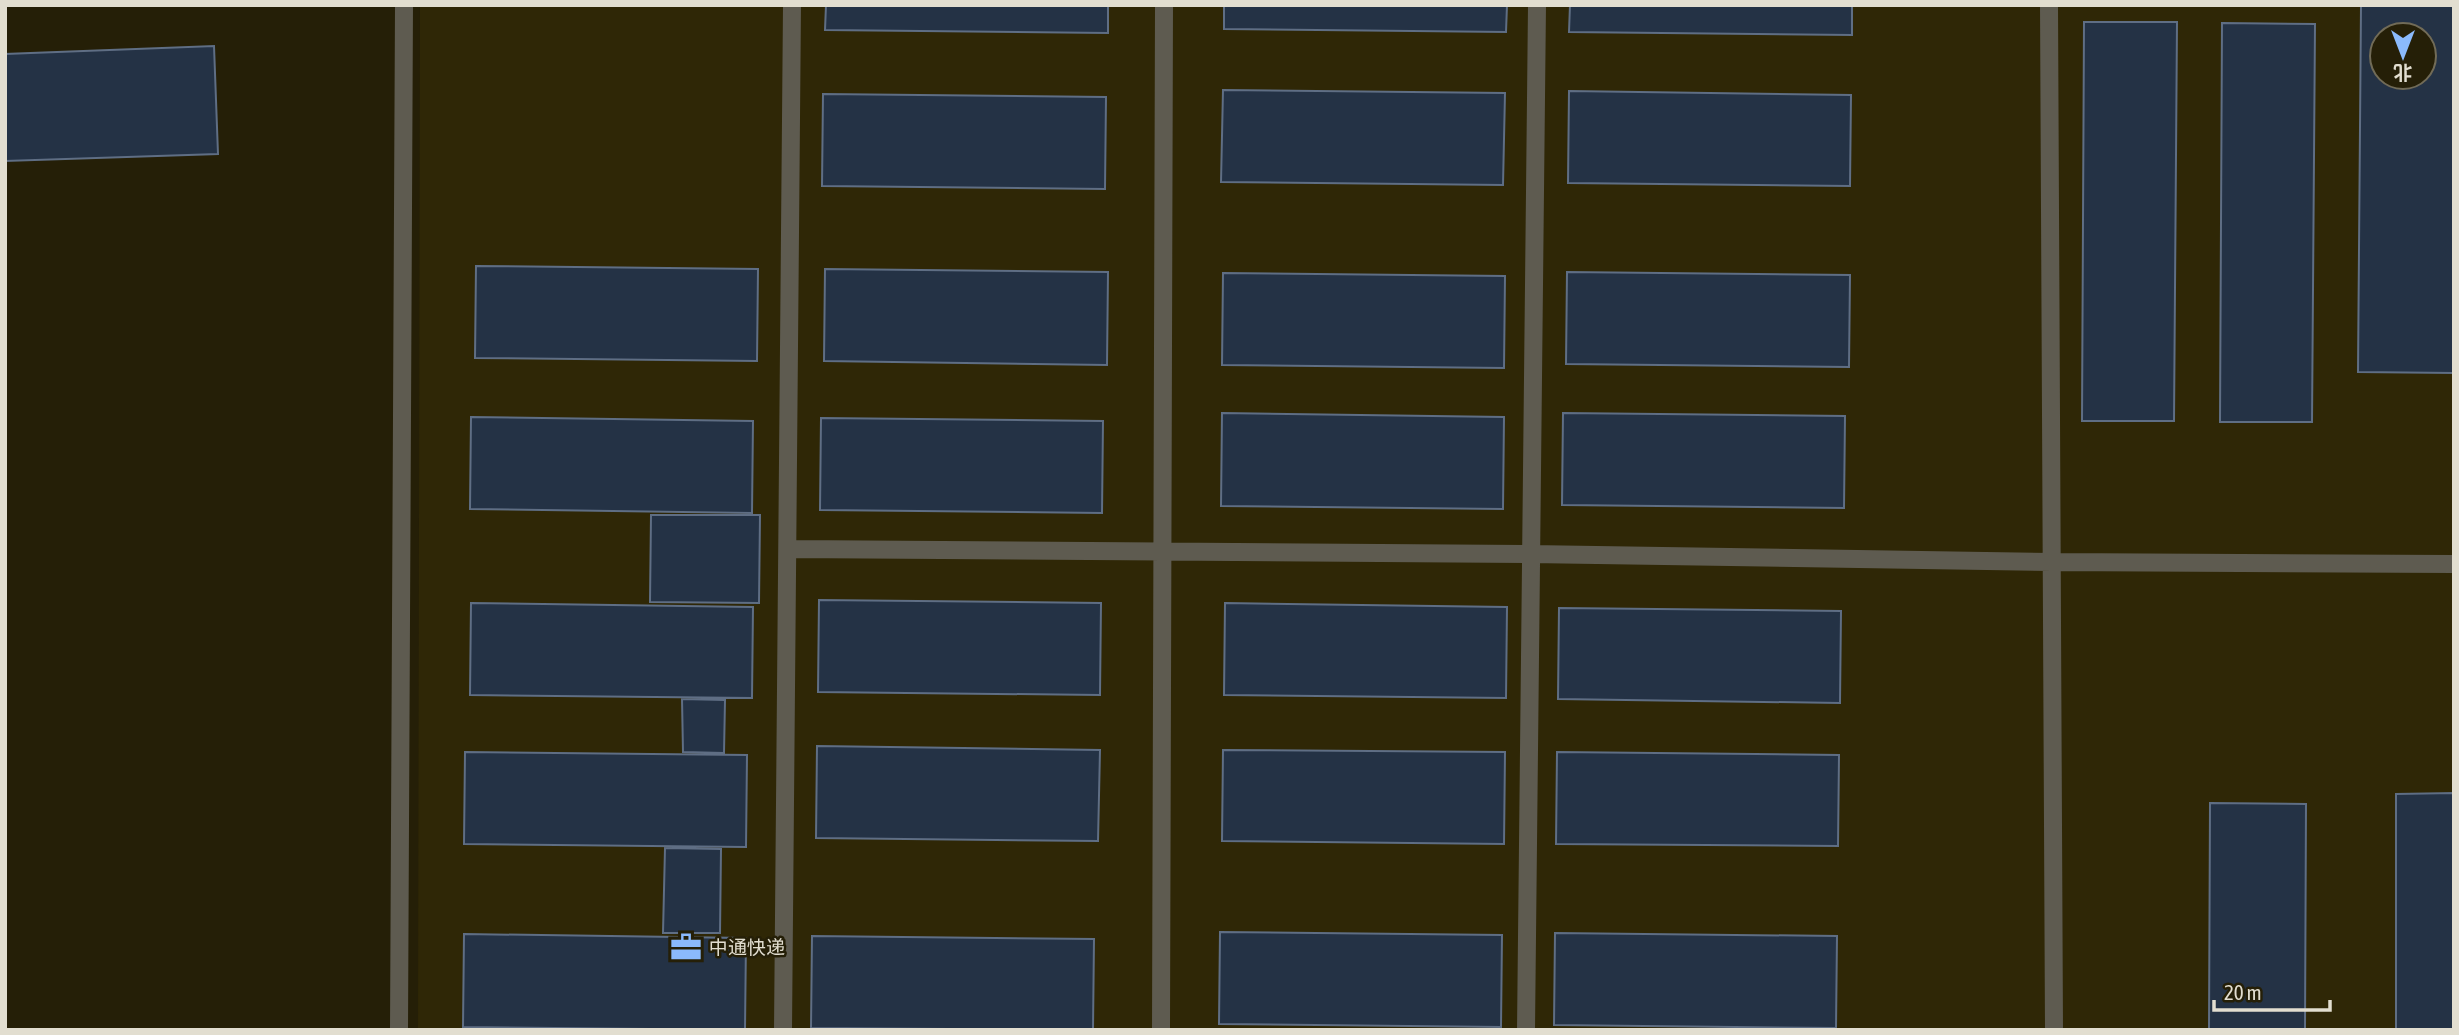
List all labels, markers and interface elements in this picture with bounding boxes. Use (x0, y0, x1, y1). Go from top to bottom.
north arrow (2368, 21, 2438, 91)
text: 北 (2393, 62, 2413, 84)
office icon: 中通快递 (669, 930, 703, 964)
place label: 中通快递 (709, 936, 785, 958)
scale bar (2214, 968, 2330, 1012)
text: 20 m (2224, 980, 2262, 1004)

